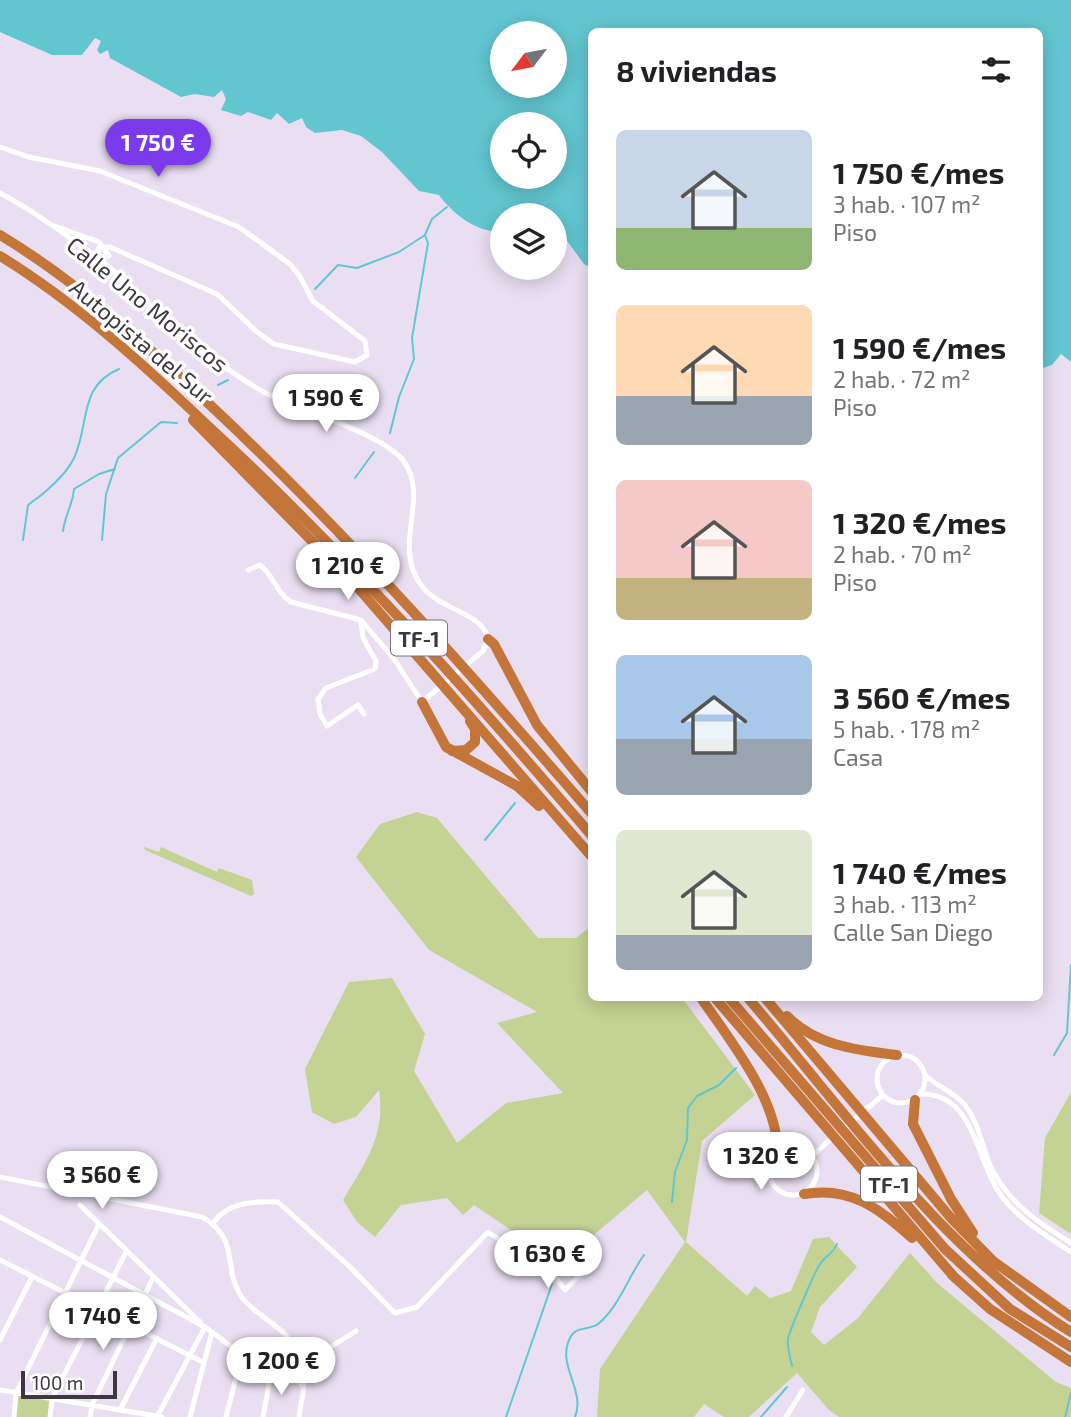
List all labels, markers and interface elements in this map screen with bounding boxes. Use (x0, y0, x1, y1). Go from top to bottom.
north arrow (490, 21, 567, 98)
map controls (490, 21, 567, 280)
icon: filters (977, 51, 1015, 89)
text: 8 viviendas (616, 52, 777, 88)
button: locate (490, 112, 567, 189)
pin: 1 750 € (93, 120, 223, 179)
text: 1 750 € (121, 128, 195, 156)
text: 1 750 €/mes (833, 154, 1004, 190)
icon: home (672, 158, 756, 242)
text: 3 hab. · 107 m² (833, 190, 981, 218)
button: layers (490, 203, 567, 280)
text: Piso (833, 218, 877, 246)
street label: Calle Uno Moriscos (62, 230, 234, 378)
street label: Autopista del Sur (65, 273, 219, 409)
text: 1 590 €/mes (833, 329, 1006, 365)
icon: home (672, 333, 756, 417)
text: 2 hab. · 72 m² (833, 365, 971, 393)
pin: 1 590 € (261, 374, 391, 434)
text: 1 590 € (288, 383, 364, 411)
text: Piso (833, 393, 877, 421)
text: 1 320 €/mes (833, 504, 1006, 540)
icon: home (672, 508, 756, 592)
text: 2 hab. · 70 m² (833, 540, 972, 568)
pin: 1 210 € (283, 542, 413, 602)
text: 1 210 € (312, 551, 384, 579)
text: Piso (833, 568, 877, 596)
road number: TF-1 (391, 620, 447, 656)
text: 3 560 €/mes (833, 679, 1010, 715)
icon: home (672, 683, 756, 767)
text: 5 hab. · 178 m² (833, 715, 980, 743)
text: Casa (833, 743, 883, 771)
text: 1 740 €/mes (833, 854, 1007, 890)
icon: home (672, 858, 756, 942)
text: 3 hab. · 113 m² (833, 890, 977, 918)
text: Calle San Diego (833, 918, 993, 946)
pin: 1 320 € (696, 1132, 826, 1192)
text: 1 320 € (723, 1141, 799, 1169)
pin: 3 560 € (37, 1152, 167, 1211)
text: 3 560 € (63, 1160, 141, 1188)
road number: TF-1 (861, 1166, 917, 1202)
pin: 1 630 € (483, 1230, 613, 1290)
text: 1 630 € (510, 1239, 586, 1267)
pin: 1 740 € (38, 1292, 168, 1352)
text: 1 740 € (65, 1301, 141, 1329)
pin: 1 200 € (216, 1338, 346, 1397)
text: 1 200 € (242, 1346, 320, 1374)
scale bar (21, 1368, 117, 1400)
text: 100 m (32, 1371, 83, 1394)

